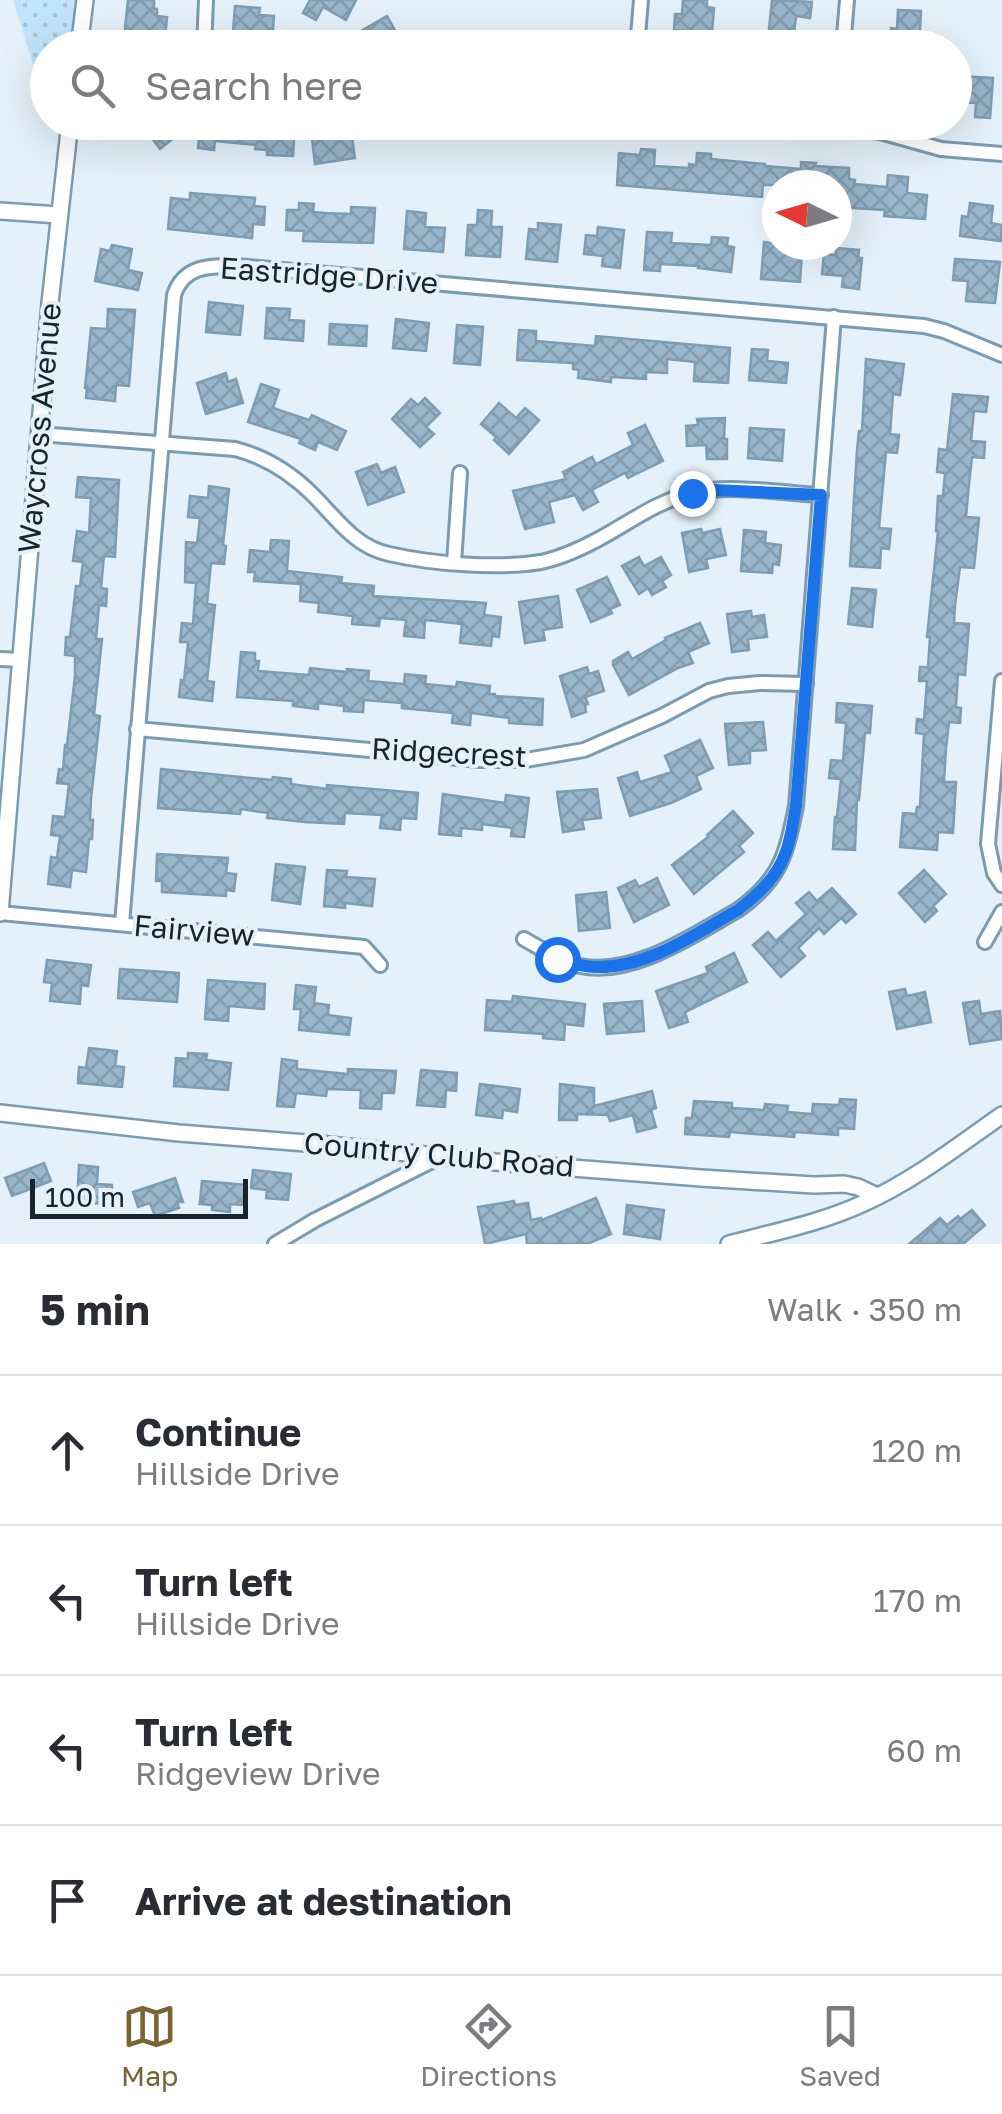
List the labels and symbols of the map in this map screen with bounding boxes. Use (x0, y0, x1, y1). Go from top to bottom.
north arrow (762, 170, 852, 260)
street label: Eastridge Drive (219, 249, 439, 301)
street label: Waycross Avenue (10, 301, 68, 555)
route end (670, 471, 716, 517)
street label: Ridgecrest (370, 730, 528, 774)
street label: Fairview (132, 907, 256, 953)
route start (535, 937, 581, 983)
street label: Country Club Road (302, 1124, 576, 1184)
scale bar (30, 1174, 248, 1218)

